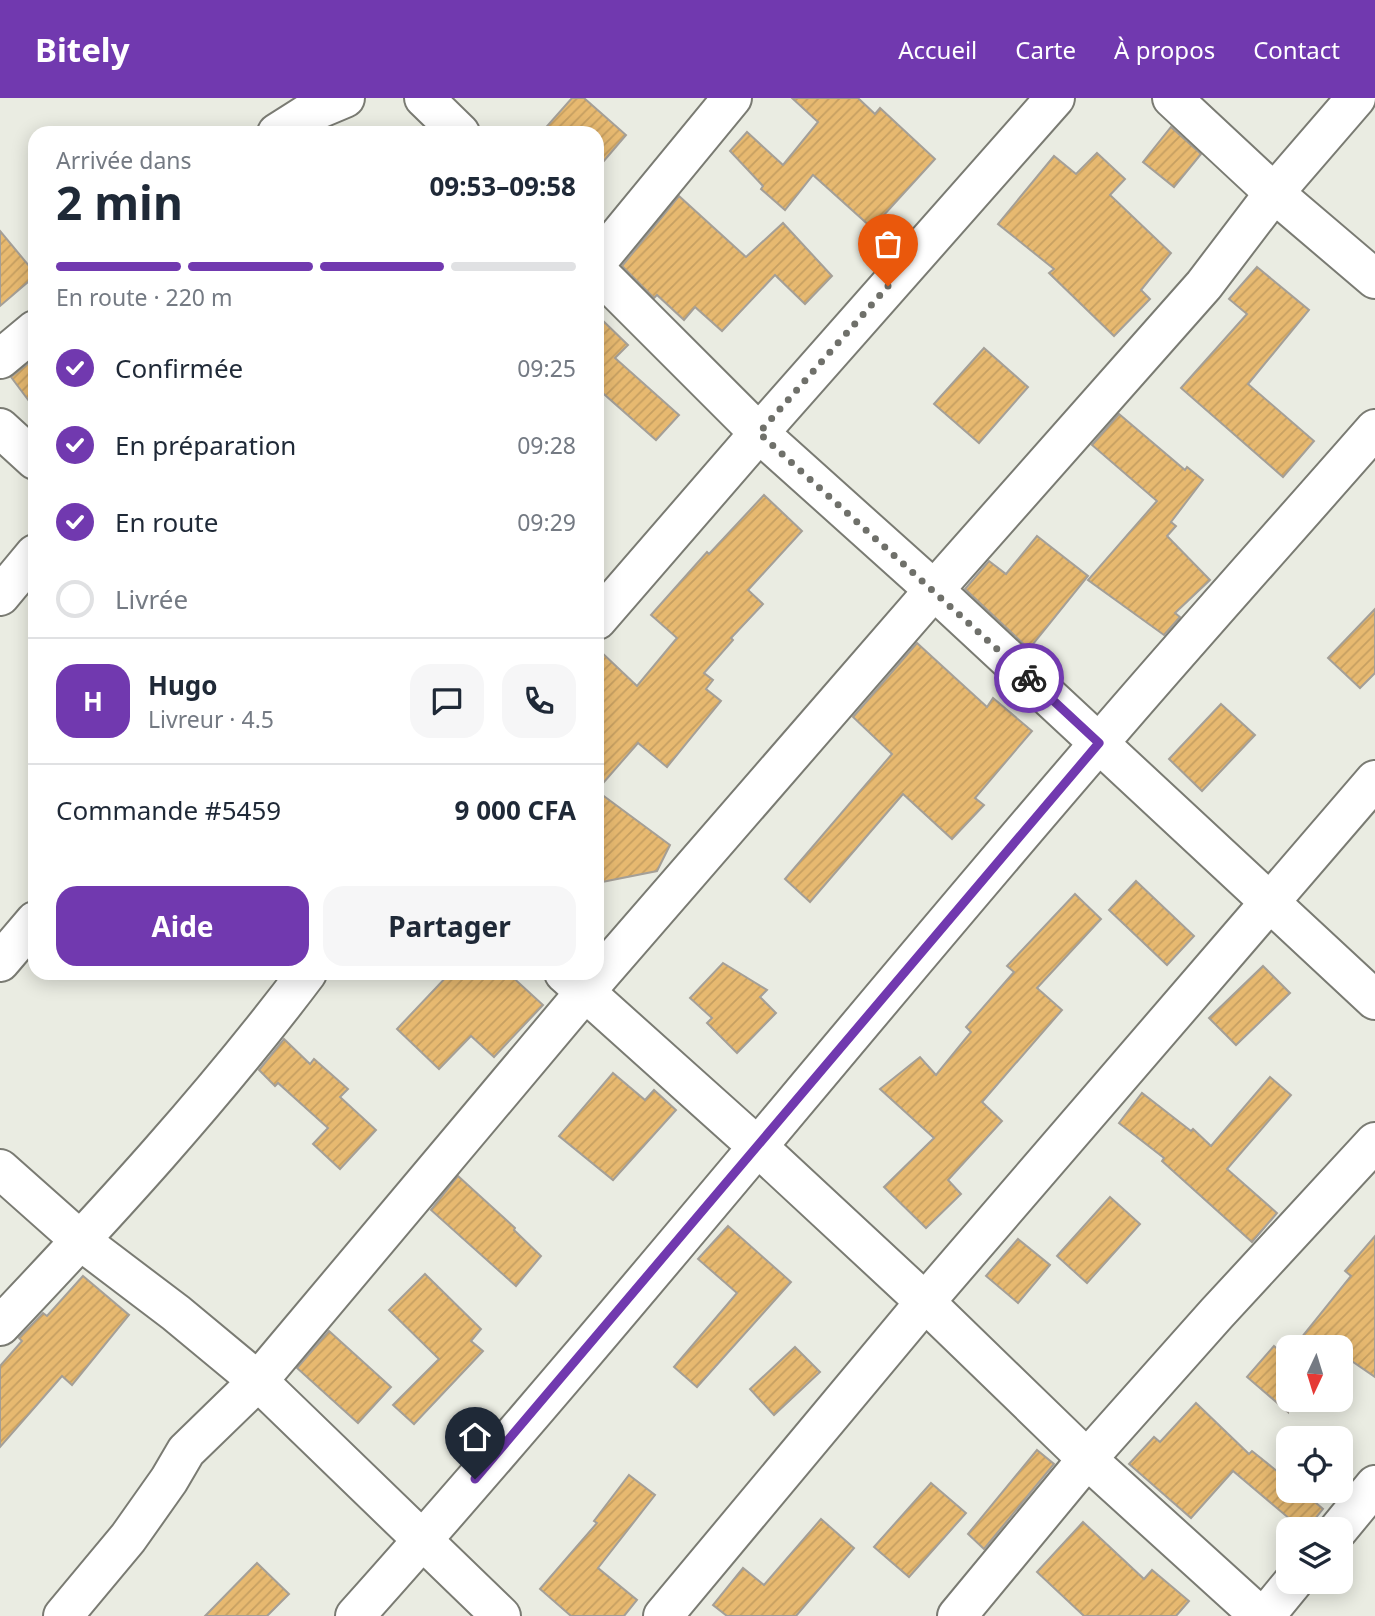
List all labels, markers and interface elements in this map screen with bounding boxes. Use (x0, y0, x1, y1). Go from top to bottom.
text: Bitely (35, 27, 130, 72)
text: Accueil (898, 33, 977, 66)
text: Carte (1015, 33, 1076, 66)
text: À propos (1114, 33, 1215, 66)
text: Contact (1253, 33, 1340, 66)
text: Arrivée dans (56, 144, 192, 176)
text: 09:53–09:58 (429, 168, 576, 204)
text: 2 min (56, 171, 183, 233)
pin (858, 214, 918, 286)
icon: bag (869, 225, 907, 263)
text: En route · 220 m (56, 281, 233, 313)
icon: check (56, 349, 94, 387)
text: Confirmée (115, 350, 243, 386)
text: 09:25 (517, 352, 576, 384)
icon: check (56, 426, 94, 464)
text: En préparation (115, 427, 296, 463)
text: 09:28 (517, 429, 576, 461)
icon: check (56, 503, 94, 541)
text: En route (115, 504, 218, 540)
text: 09:29 (517, 506, 576, 538)
text: Livrée (115, 581, 188, 617)
courier (994, 643, 1064, 713)
icon: bike (1010, 659, 1048, 697)
button: chat (410, 664, 484, 738)
button: phone (502, 664, 576, 738)
text: Hugo (148, 667, 217, 703)
text: H (83, 683, 103, 719)
text: Livreur · 4.5 (148, 703, 274, 735)
text: Commande #5459 (56, 792, 281, 828)
text: 9 000 CFA (455, 792, 576, 828)
button: Aide (56, 886, 309, 966)
button: Partager (323, 886, 576, 966)
north arrow (1276, 1335, 1353, 1412)
map controls (1276, 1335, 1353, 1594)
pin (445, 1407, 505, 1479)
icon: home (456, 1418, 494, 1456)
button: locate (1276, 1426, 1353, 1503)
button: layers (1276, 1517, 1353, 1594)

